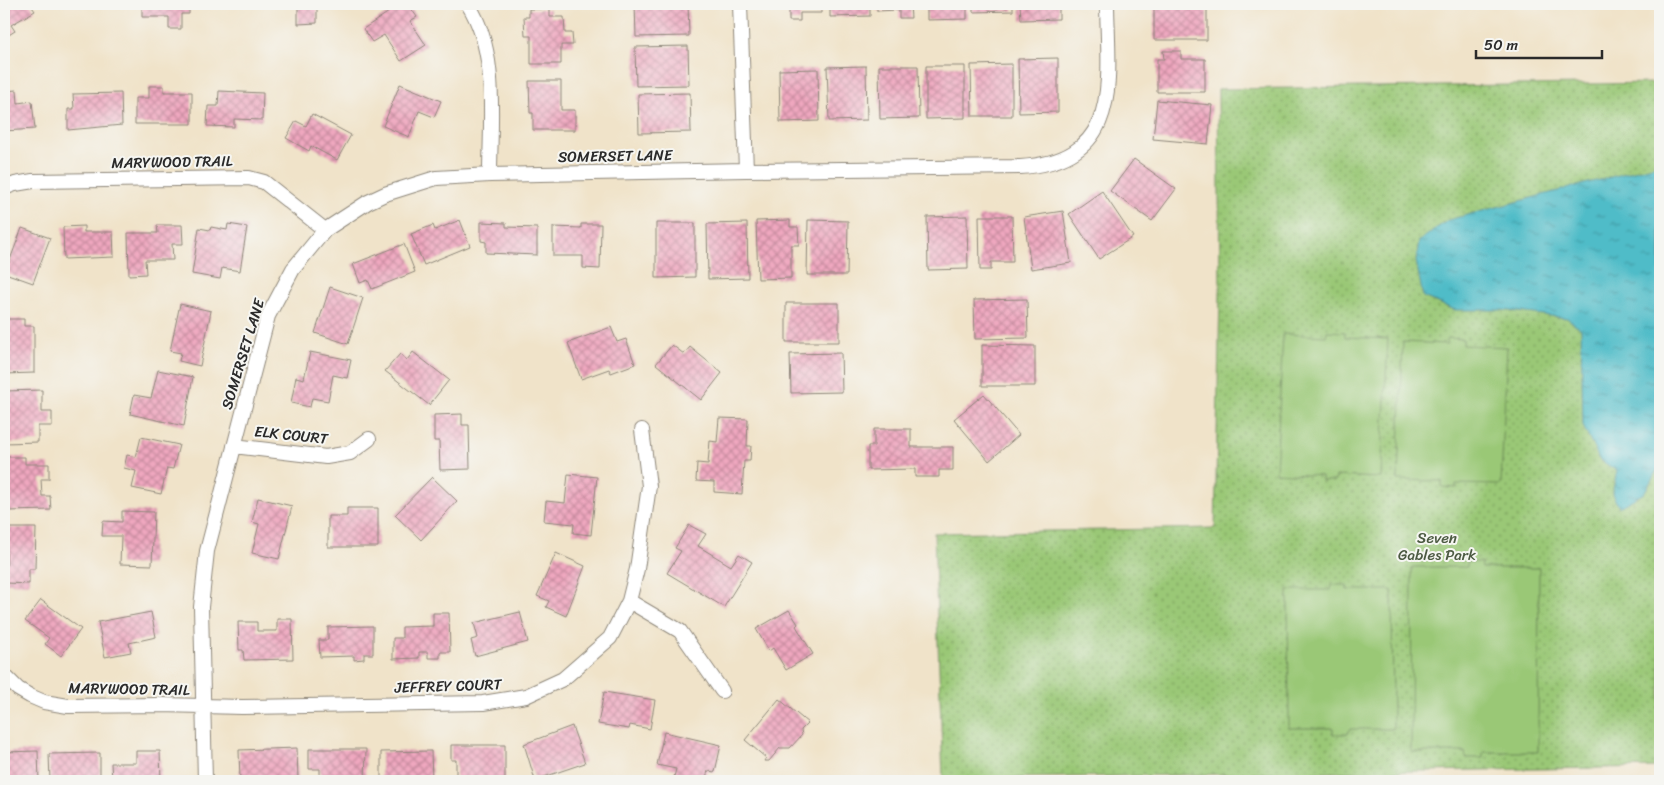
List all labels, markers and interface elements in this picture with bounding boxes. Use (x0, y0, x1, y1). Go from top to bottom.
scale bar (1476, 28, 1603, 60)
text: 50 m (1484, 32, 1519, 58)
street label: SOMERSET LANE (558, 142, 674, 170)
street label: MARYWOOD TRAIL (111, 148, 233, 176)
street label: SOMERSET LANE (214, 294, 273, 412)
street label: ELK COURT (253, 418, 330, 452)
park label: Seven Gables Park (1398, 525, 1476, 568)
street label: JEFFREY COURT (393, 671, 503, 701)
street label: MARYWOOD TRAIL (68, 675, 190, 703)

